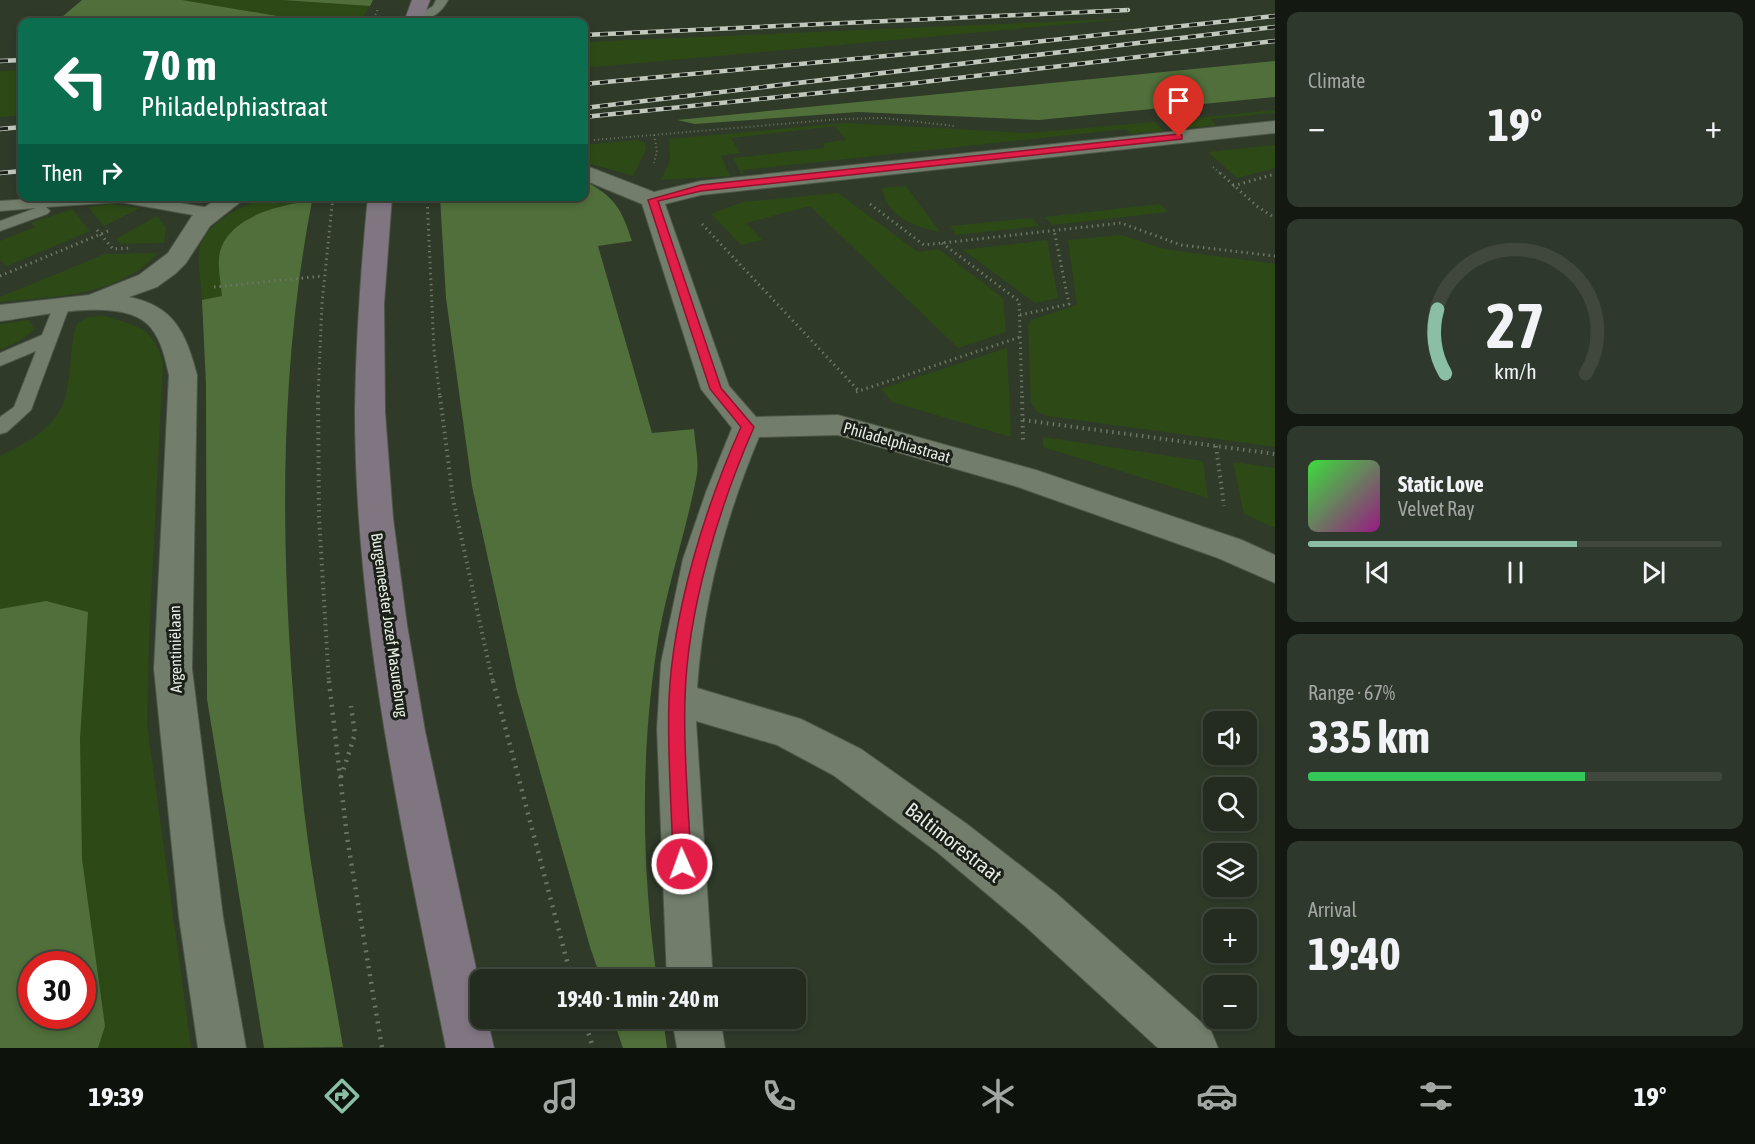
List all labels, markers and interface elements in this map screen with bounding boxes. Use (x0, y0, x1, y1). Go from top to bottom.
text: 70 m (141, 41, 216, 89)
icon: left (42, 42, 120, 120)
text: Climate (1308, 69, 1365, 92)
pin (1153, 75, 1204, 137)
icon: arrive (1162, 84, 1195, 117)
text: Philadelphiastraat (141, 91, 328, 122)
text: 19° (1488, 99, 1542, 151)
text: − (1308, 107, 1325, 145)
text: + (1705, 107, 1722, 145)
icon: right (95, 156, 128, 189)
text: Then (42, 160, 83, 186)
text: 27 (1486, 290, 1544, 361)
text: km/h (1494, 359, 1536, 384)
street label: Philadelphiastraat (841, 418, 953, 467)
text: Static Love (1398, 471, 1484, 497)
text: Velvet Ray (1398, 497, 1475, 520)
street label: Burgemeester Jozef Masurebrug (367, 532, 412, 719)
icon: previous (1361, 556, 1394, 589)
icon: pause (1499, 556, 1532, 589)
icon: next (1637, 556, 1670, 589)
street label: Argentiniëlaan (165, 605, 186, 693)
text: Range · 67% (1308, 681, 1395, 704)
map controls (1203, 711, 1257, 1029)
button: sound (1203, 711, 1257, 765)
text: 335 km (1308, 711, 1430, 763)
button: search (1203, 777, 1257, 831)
street label: Baltimorestraat (901, 797, 1007, 887)
position arrow (650, 832, 714, 896)
button: layers (1203, 843, 1257, 897)
text: Arrival (1308, 898, 1357, 921)
button: + (1203, 909, 1257, 963)
text: 19:40 (1308, 928, 1401, 980)
speed limit sign: 30 (18, 951, 96, 1029)
button: − (1203, 975, 1257, 1029)
text: 19:40 · 1 min · 240 m (557, 986, 719, 1012)
icon: directions (321, 1075, 363, 1117)
icon: music (540, 1075, 582, 1117)
icon: phone (758, 1075, 800, 1117)
icon: climate (977, 1075, 1019, 1117)
icon: car (1196, 1075, 1238, 1117)
icon: filters (1415, 1075, 1457, 1117)
text: 19:39 (88, 1081, 144, 1112)
text: 19° (1634, 1081, 1667, 1112)

